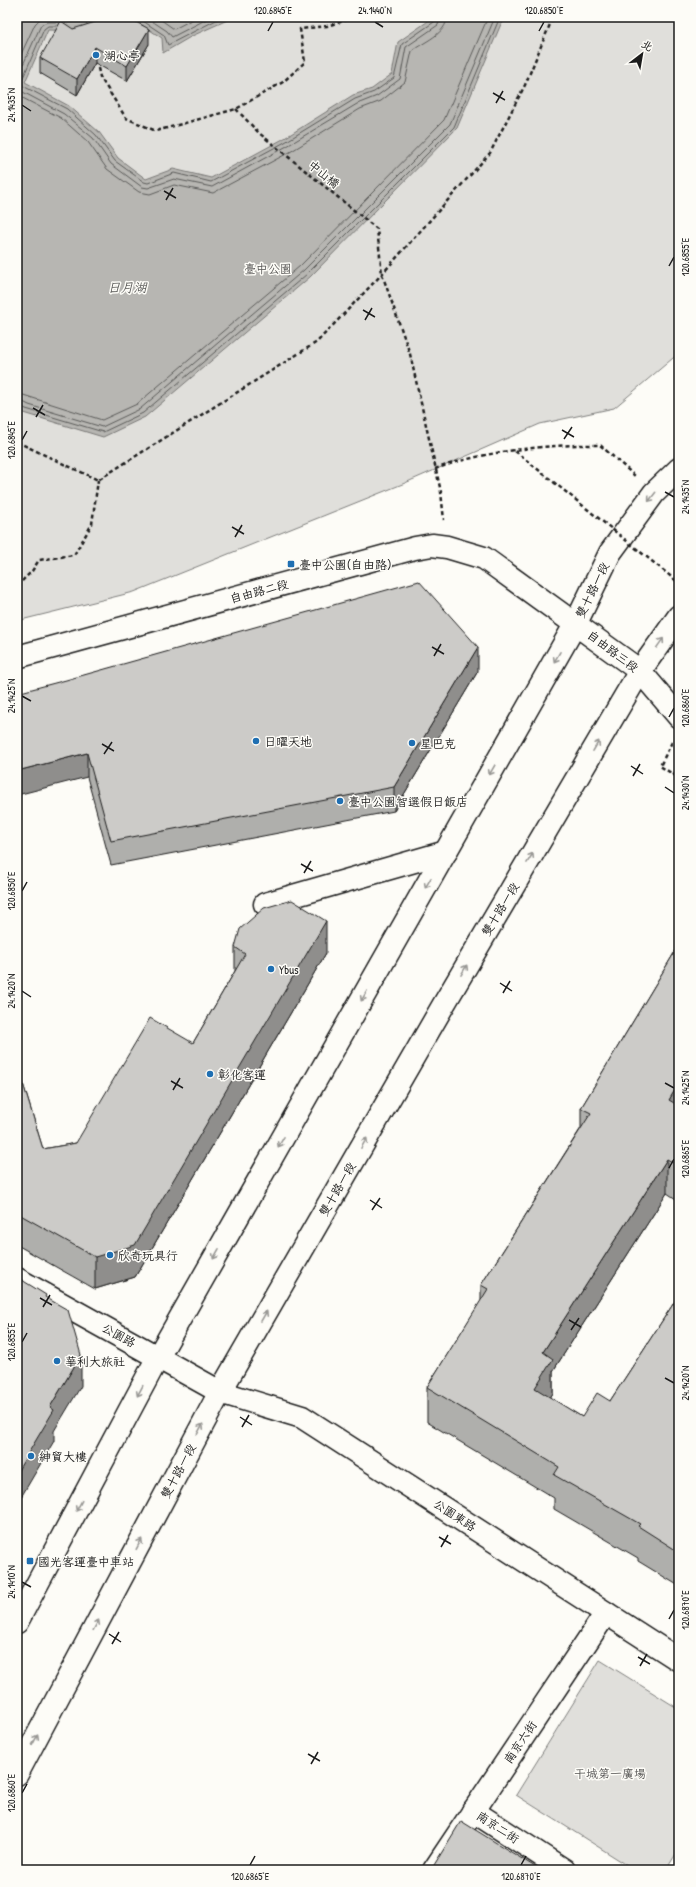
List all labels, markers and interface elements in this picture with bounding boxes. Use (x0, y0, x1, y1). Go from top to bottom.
text: 120.6845°E (254, 4, 293, 17)
text: 24.1440°N (358, 4, 392, 17)
text: 120.6850°E (525, 4, 564, 17)
north arrow (622, 34, 662, 74)
text: 北 (639, 37, 655, 54)
place label: 湖心亭 (104, 47, 140, 64)
marker: 湖心亭 (91, 50, 101, 60)
text: 24.1435°N (5, 88, 18, 122)
street label: 中山橋 (305, 156, 343, 192)
text: 120.6855°E (679, 237, 692, 276)
park label: 臺中公園 (244, 260, 292, 277)
water label: 日月湖 (107, 278, 148, 296)
text: 120.6845°E (5, 420, 18, 459)
text: 24.1435°N (679, 480, 692, 514)
one-way arrow (647, 491, 656, 502)
place label: 臺中公園(自由路) (299, 556, 391, 573)
marker: 臺中公園(自由路) (286, 559, 296, 569)
street label: 雙十路一段 (571, 559, 613, 621)
street label: 自由路二段 (228, 575, 290, 607)
street label: 自由路三段 (584, 626, 642, 676)
one-way arrow (655, 638, 664, 649)
one-way arrow (552, 651, 560, 663)
text: 24.1425°N (5, 679, 18, 713)
text: 120.6860°E (679, 688, 692, 727)
place label: 日曜天地 (264, 733, 312, 750)
place label: 星巴克 (420, 735, 456, 752)
marker: 日曜天地 (251, 736, 261, 746)
marker: 星巴克 (407, 738, 417, 748)
one-way arrow (592, 740, 600, 752)
one-way arrow (488, 764, 496, 776)
text: 24.1430°N (679, 776, 692, 810)
place label: 臺中公園智選假日飯店 (348, 793, 468, 810)
marker: 臺中公園智選假日飯店 (335, 796, 345, 806)
one-way arrow (526, 852, 534, 864)
text: 120.6850°E (5, 871, 18, 910)
one-way arrow (424, 877, 432, 889)
street label: 雙十路一段 (477, 879, 523, 939)
place label: Ybus (279, 961, 299, 978)
marker: Ybus (266, 964, 276, 974)
one-way arrow (460, 965, 468, 976)
text: 24.1420°N (5, 974, 18, 1008)
one-way arrow (359, 990, 367, 1002)
place label: 彰化客運 (218, 1066, 266, 1083)
marker: 彰化客運 (205, 1069, 215, 1079)
text: 24.1425°N (679, 1071, 692, 1105)
one-way arrow (276, 1135, 284, 1147)
one-way arrow (361, 1137, 369, 1149)
text: 120.6865°E (679, 1139, 692, 1178)
street label: 雙十路一段 (315, 1159, 359, 1219)
place label: 欣奇玩具行 (118, 1247, 178, 1264)
one-way arrow (212, 1248, 220, 1260)
marker: 欣奇玩具行 (105, 1250, 115, 1260)
one-way arrow (261, 1310, 269, 1322)
street label: 公園路 (99, 1319, 139, 1351)
text: 120.6855°E (5, 1322, 18, 1361)
place label: 華利大旅社 (65, 1353, 125, 1370)
marker: 華利大旅社 (52, 1356, 62, 1366)
text: 24.1420°N (679, 1366, 692, 1400)
one-way arrow (136, 1385, 143, 1397)
one-way arrow (197, 1423, 205, 1435)
street label: 雙十路一段 (156, 1441, 200, 1501)
place label: 紳貿大樓 (39, 1448, 87, 1465)
marker: 紳貿大樓 (26, 1451, 36, 1461)
street label: 公園東路 (430, 1495, 480, 1535)
one-way arrow (75, 1500, 83, 1512)
one-way arrow (136, 1538, 143, 1550)
place label: 國光客運臺中車站 (38, 1553, 134, 1570)
marker: 國光客運臺中車站 (25, 1556, 35, 1566)
text: 24.1410°N (5, 1565, 18, 1599)
text: 120.6870°E (679, 1590, 692, 1630)
one-way arrow (93, 1619, 100, 1631)
street label: 南京六街 (500, 1717, 540, 1767)
one-way arrow (32, 1734, 40, 1746)
park label: 干城第一廣場 (574, 1765, 646, 1782)
text: 120.6860°E (5, 1773, 18, 1812)
street label: 南京二街 (473, 1807, 523, 1847)
text: 120.6865°E (231, 1870, 270, 1883)
text: 120.6870°E (501, 1870, 541, 1883)

